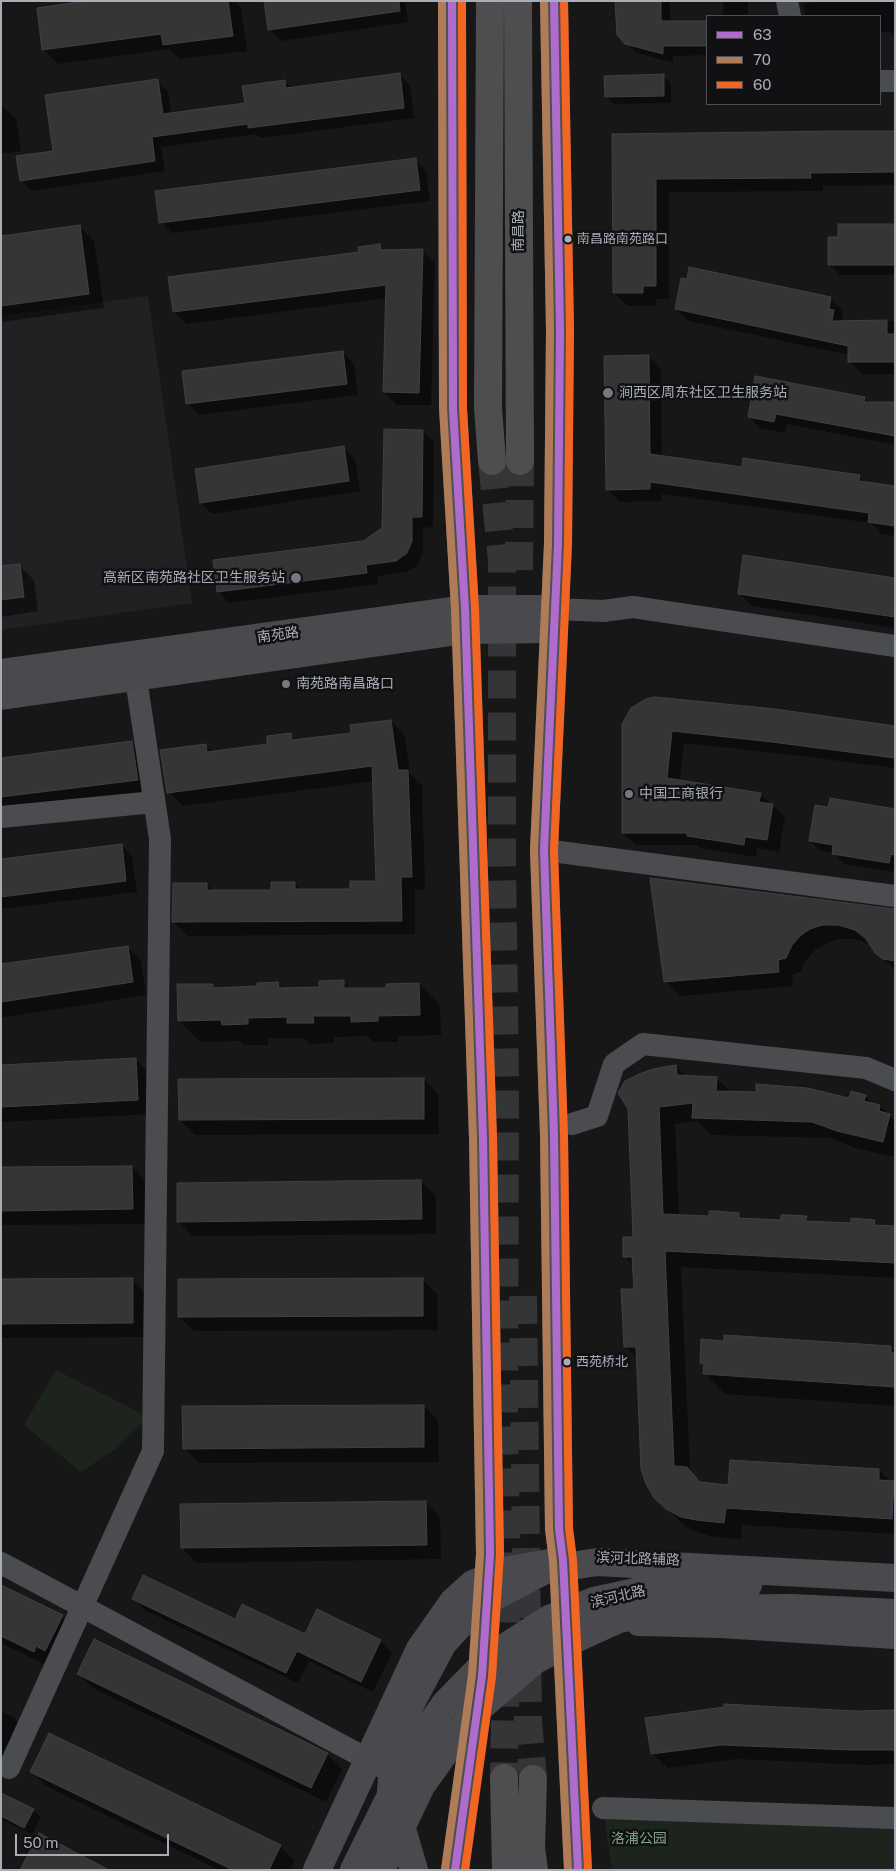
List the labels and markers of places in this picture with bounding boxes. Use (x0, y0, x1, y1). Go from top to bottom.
place label: 南昌路南苑路口 (577, 231, 668, 247)
marker: 南昌路南苑路口 (563, 234, 573, 244)
place label: 涧西区周东社区卫生服务站 (619, 385, 787, 401)
marker: 涧西区周东社区卫生服务站 (601, 386, 615, 400)
place label: 高新区南苑路社区卫生服务站 (103, 570, 285, 586)
marker: 高新区南苑路社区卫生服务站 (289, 571, 303, 585)
place label: 南苑路南昌路口 (296, 676, 394, 692)
marker: 南苑路南昌路口 (280, 678, 292, 690)
place label: 中国工商银行 (639, 786, 723, 802)
marker: 中国工商银行 (623, 788, 635, 800)
place label: 西苑桥北 (576, 1354, 628, 1370)
marker: 西苑桥北 (562, 1357, 572, 1367)

